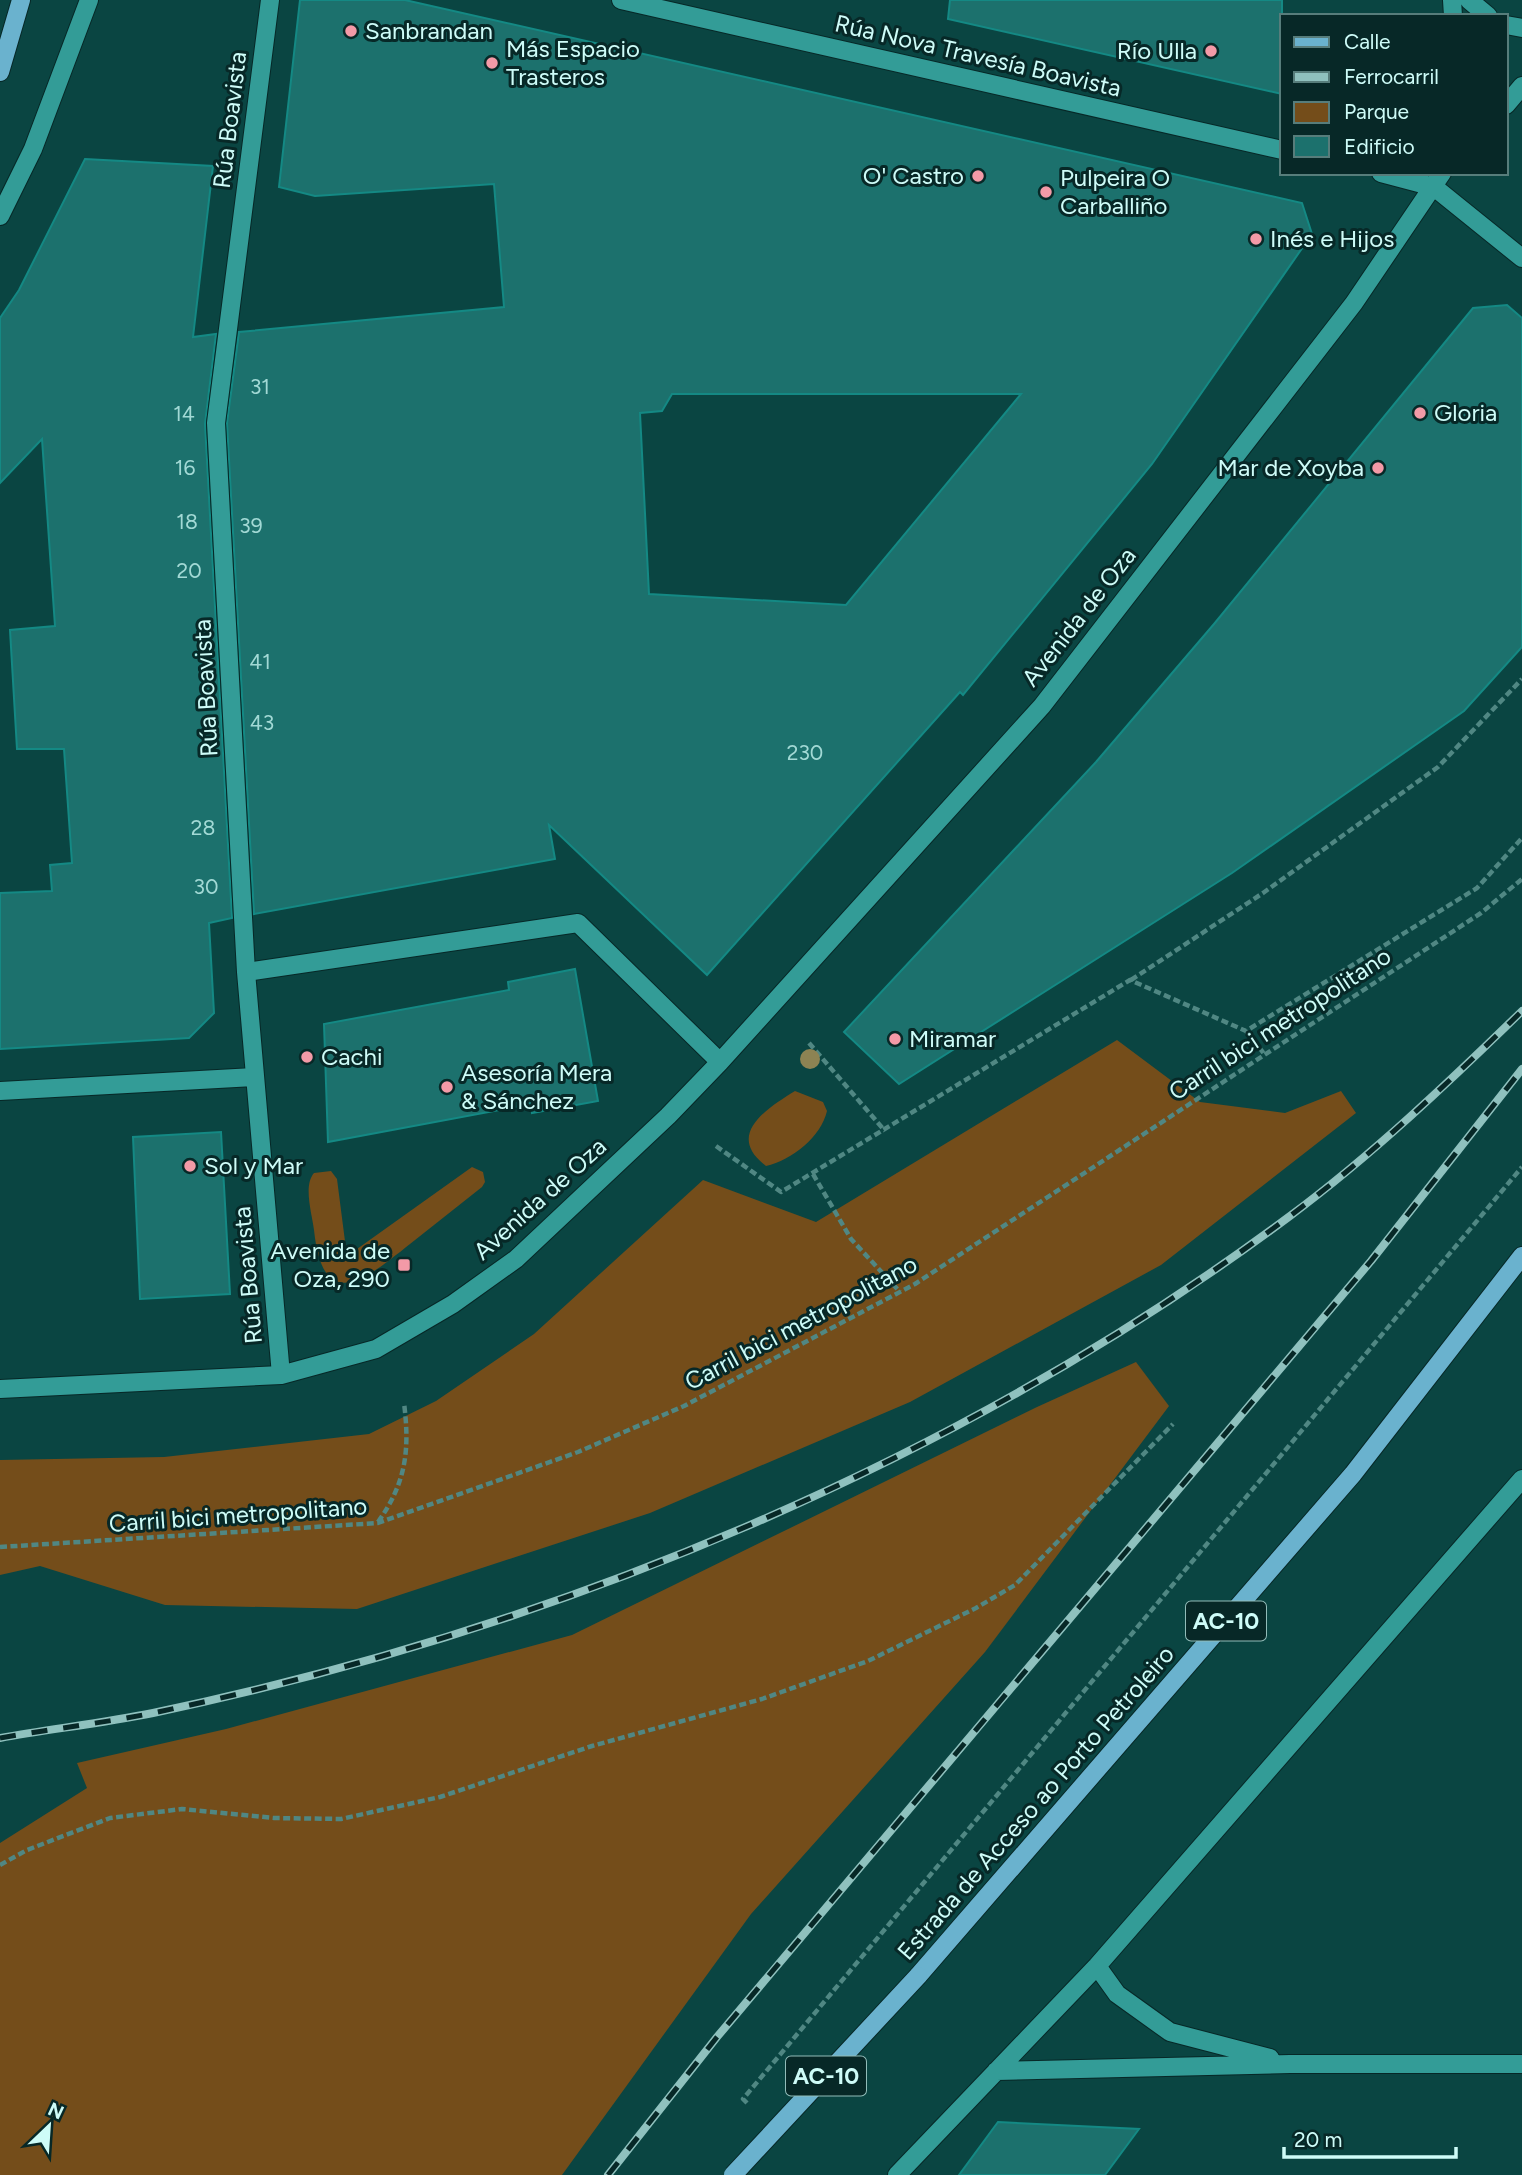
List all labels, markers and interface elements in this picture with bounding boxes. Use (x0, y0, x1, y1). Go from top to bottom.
street label: Rúa Nova Travesía Boavista (832, 8, 1124, 103)
legend (1280, 14, 1508, 175)
place label: Sanbrandan (365, 16, 493, 45)
marker: Sanbrandan (343, 23, 359, 39)
text: Calle (1344, 29, 1391, 54)
place label: Más Espacio Trasteros (506, 34, 640, 91)
place label: Río Ulla (1117, 36, 1197, 65)
marker: Río Ulla (1203, 43, 1219, 59)
street label: Rúa Boavista (207, 50, 252, 190)
marker: Más Espacio Trasteros (484, 55, 500, 71)
text: Ferrocarril (1344, 64, 1439, 89)
text: Parque (1344, 99, 1409, 124)
text: Edificio (1344, 134, 1415, 159)
place label: O' Castro (863, 161, 964, 190)
place label: Pulpeira O Carballiño (1060, 163, 1170, 220)
marker: O' Castro (970, 168, 986, 184)
marker: Pulpeira O Carballiño (1038, 184, 1054, 200)
place label: Inés e Hijos (1270, 224, 1394, 253)
marker: Inés e Hijos (1248, 231, 1264, 247)
house number: 31 (250, 374, 270, 399)
place label: Gloria (1434, 398, 1497, 427)
house number: 14 (173, 401, 195, 426)
marker: Gloria (1412, 405, 1428, 421)
place label: Mar de Xoyba (1218, 453, 1364, 482)
house number: 16 (175, 455, 195, 480)
marker: Mar de Xoyba (1370, 460, 1386, 476)
house number: 18 (176, 509, 198, 534)
house number: 39 (239, 513, 263, 538)
street label: Avenida de Oza (1015, 541, 1142, 692)
house number: 20 (176, 558, 202, 583)
street label: Rúa Boavista (187, 619, 224, 758)
house number: 41 (249, 649, 271, 674)
house number: 43 (250, 710, 274, 735)
house number: 230 (787, 740, 823, 765)
house number: 28 (191, 815, 215, 840)
house number: 30 (194, 874, 218, 899)
street label: Carril bici metropolitano (1163, 941, 1396, 1106)
place label: Miramar (909, 1024, 996, 1053)
marker: Miramar (887, 1031, 903, 1047)
place label: Cachi (321, 1042, 383, 1071)
marker: Cachi (299, 1049, 315, 1065)
place label: Asesoría Mera & Sánchez (461, 1058, 612, 1115)
marker: Asesoría Mera & Sánchez (439, 1079, 455, 1095)
street label: Avenida de Oza (467, 1132, 612, 1266)
place label: Sol y Mar (204, 1151, 303, 1180)
marker: Sol y Mar (182, 1158, 198, 1174)
street label: Rúa Boavista (227, 1205, 268, 1345)
place label: Avenida de Oza, 290 (270, 1236, 390, 1293)
street label: Carril bici metropolitano (680, 1249, 922, 1396)
marker: Avenida de Oza, 290 (396, 1257, 412, 1273)
street label: Carril bici metropolitano (108, 1491, 368, 1538)
road number: AC-10 (1186, 1602, 1266, 1640)
street label: Estrada de Acceso ao Porto Petroleiro (891, 1640, 1180, 1966)
road number: AC-10 (786, 2056, 866, 2096)
north arrow (14, 2091, 84, 2161)
text: N (44, 2098, 67, 2125)
scale bar (1284, 2116, 1456, 2160)
text: 20 m (1294, 2127, 1342, 2152)

